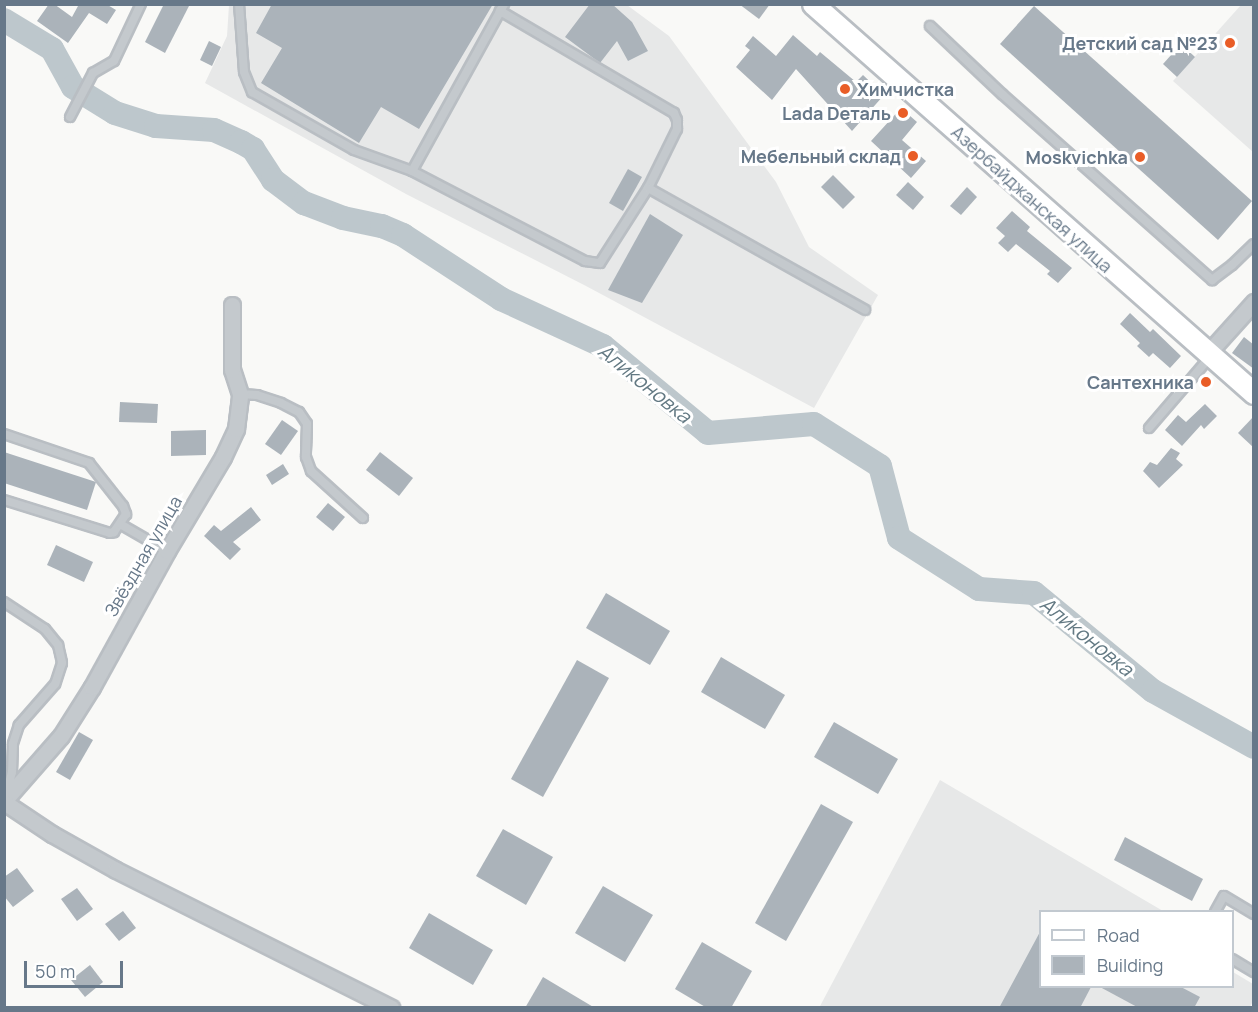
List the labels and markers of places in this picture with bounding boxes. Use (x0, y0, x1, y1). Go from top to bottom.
place label: Детский сад №23 (1062, 32, 1218, 54)
marker: Детский сад №23 (1223, 36, 1237, 50)
place label: Химчистка (857, 78, 954, 100)
marker: Химчистка (838, 82, 852, 96)
place label: Lada Dеталь (782, 102, 891, 124)
marker: Lada Dеталь (896, 106, 910, 120)
place label: Мебельный склад (741, 145, 901, 167)
place label: Moskvichka (1026, 146, 1128, 168)
marker: Мебельный склад (906, 149, 920, 163)
marker: Moskvichka (1133, 150, 1147, 164)
place label: Сантехника (1087, 371, 1194, 393)
marker: Сантехника (1199, 375, 1213, 389)

